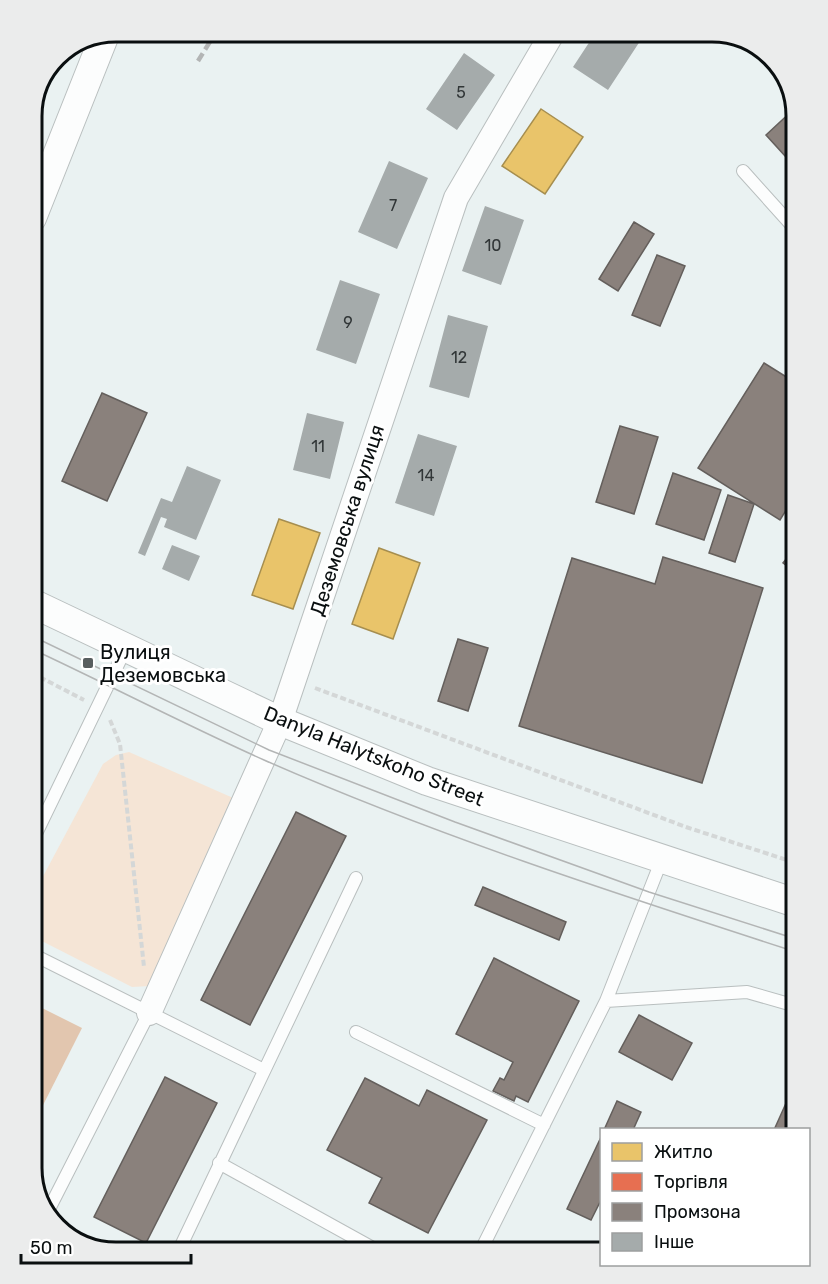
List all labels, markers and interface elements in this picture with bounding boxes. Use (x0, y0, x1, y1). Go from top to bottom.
house number: 5 (456, 83, 466, 102)
house number: 7 (389, 196, 397, 215)
house number: 10 (484, 236, 502, 255)
house number: 9 (343, 313, 353, 332)
house number: 12 (451, 348, 467, 367)
street label: Деземовська вулиця (305, 421, 389, 619)
house number: 11 (311, 437, 325, 456)
house number: 14 (418, 466, 434, 485)
place label: Вулиця Деземовська (100, 640, 226, 687)
marker: Вулиця Деземовська (81, 656, 95, 670)
street label: Danyla Halytskoho Street (260, 701, 488, 811)
legend (600, 1128, 810, 1266)
text: Житло (654, 1141, 713, 1163)
text: Торгівля (654, 1171, 728, 1193)
text: Промзона (654, 1201, 741, 1223)
scale bar (21, 1227, 190, 1265)
text: Інше (654, 1231, 694, 1253)
text: 50 m (30, 1237, 73, 1259)

